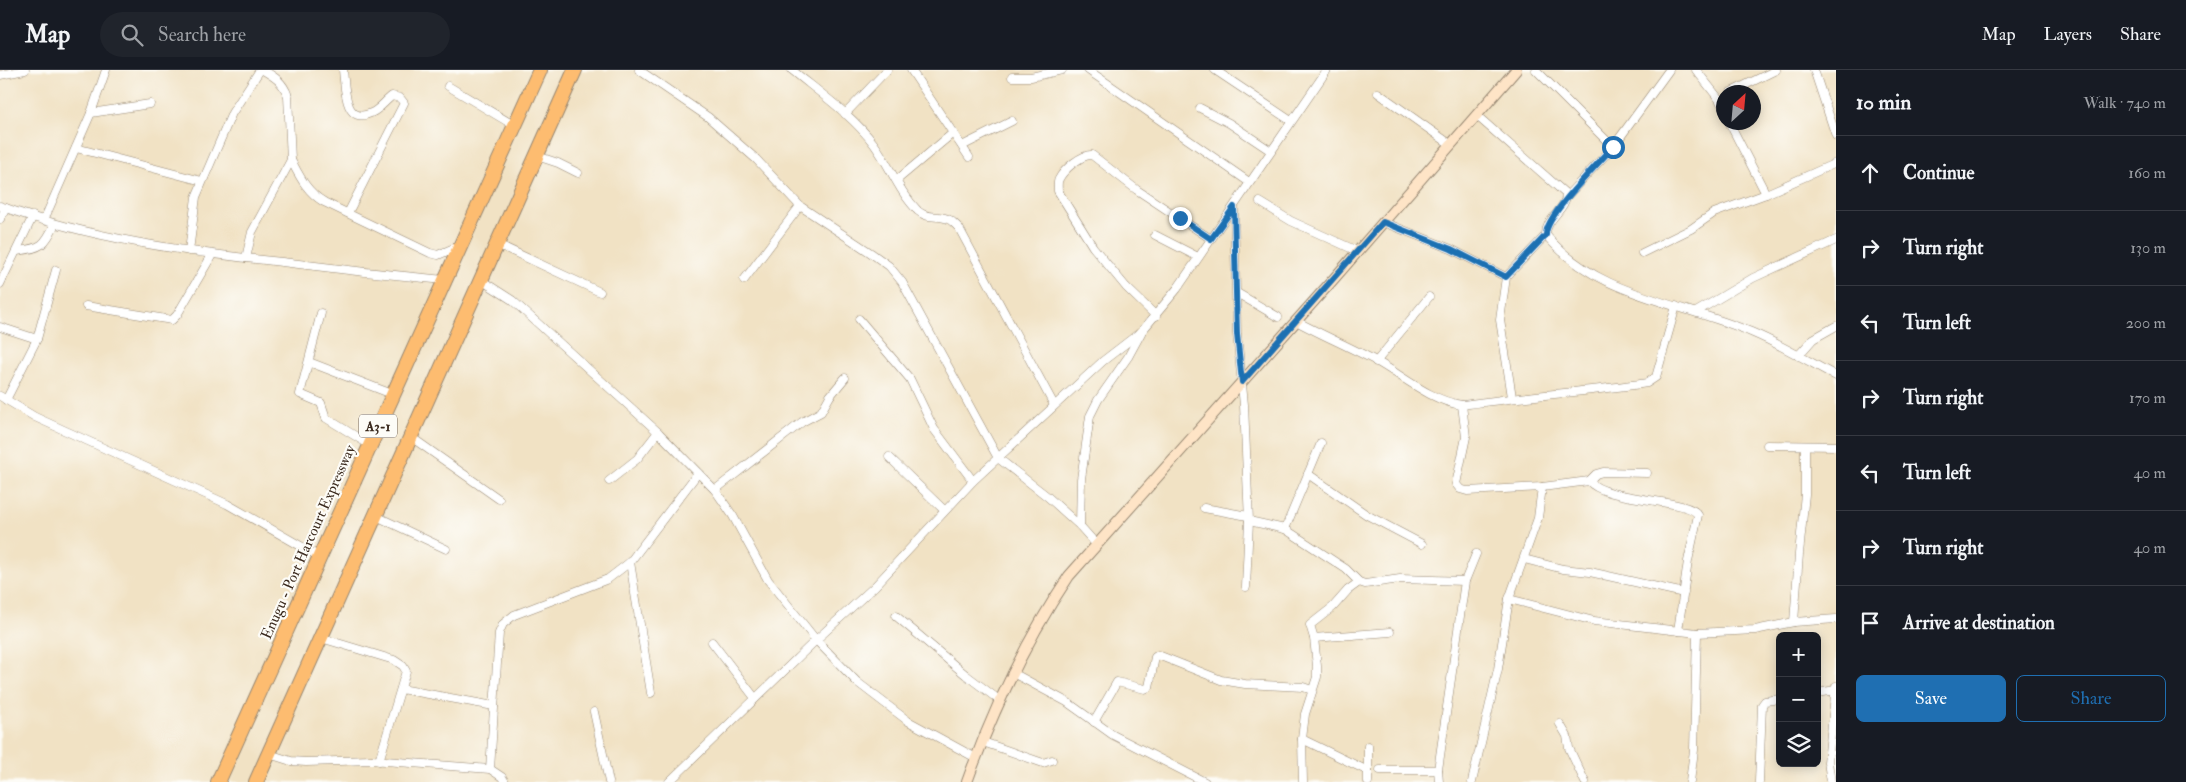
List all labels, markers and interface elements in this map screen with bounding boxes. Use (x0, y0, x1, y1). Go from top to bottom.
search box (100, 12, 450, 57)
text: Map (25, 19, 70, 50)
icon: search (118, 21, 146, 49)
text: Search here (158, 23, 246, 47)
text: Map (1982, 23, 2016, 46)
text: Layers (2044, 23, 2092, 46)
text: Share (2120, 23, 2161, 46)
north arrow (1716, 85, 1761, 130)
text: 10 min (1856, 89, 1911, 116)
text: Walk · 740 m (2083, 93, 2166, 113)
route start (1602, 136, 1625, 159)
icon: ahead (1856, 159, 1884, 187)
text: Continue (1903, 161, 1974, 185)
text: 160 m (2128, 163, 2166, 183)
route end (1169, 207, 1192, 230)
icon: right (1856, 234, 1884, 262)
text: Turn right (1903, 236, 1983, 260)
text: 130 m (2130, 238, 2166, 258)
icon: left (1856, 309, 1884, 337)
text: Turn left (1903, 311, 1971, 335)
text: 200 m (2126, 313, 2166, 333)
icon: right (1856, 384, 1884, 412)
text: Turn right (1903, 386, 1983, 410)
text: 170 m (2129, 388, 2166, 408)
road number: A3-1 (359, 414, 397, 438)
street label: Enugu - Port Harcourt Expressway (257, 442, 361, 643)
icon: left (1856, 459, 1884, 487)
text: Turn left (1903, 461, 1971, 485)
text: 40 m (2133, 463, 2166, 483)
icon: right (1856, 534, 1884, 562)
text: Turn right (1903, 536, 1983, 560)
text: 40 m (2133, 538, 2166, 558)
icon: arrive (1856, 609, 1884, 637)
text: Arrive at destination (1903, 611, 2055, 635)
map controls (1776, 632, 1821, 767)
button: + (1776, 632, 1821, 677)
button: Save (1856, 675, 2006, 722)
button: Share (2016, 675, 2166, 722)
button: − (1776, 677, 1821, 722)
button: layers (1776, 722, 1821, 767)

